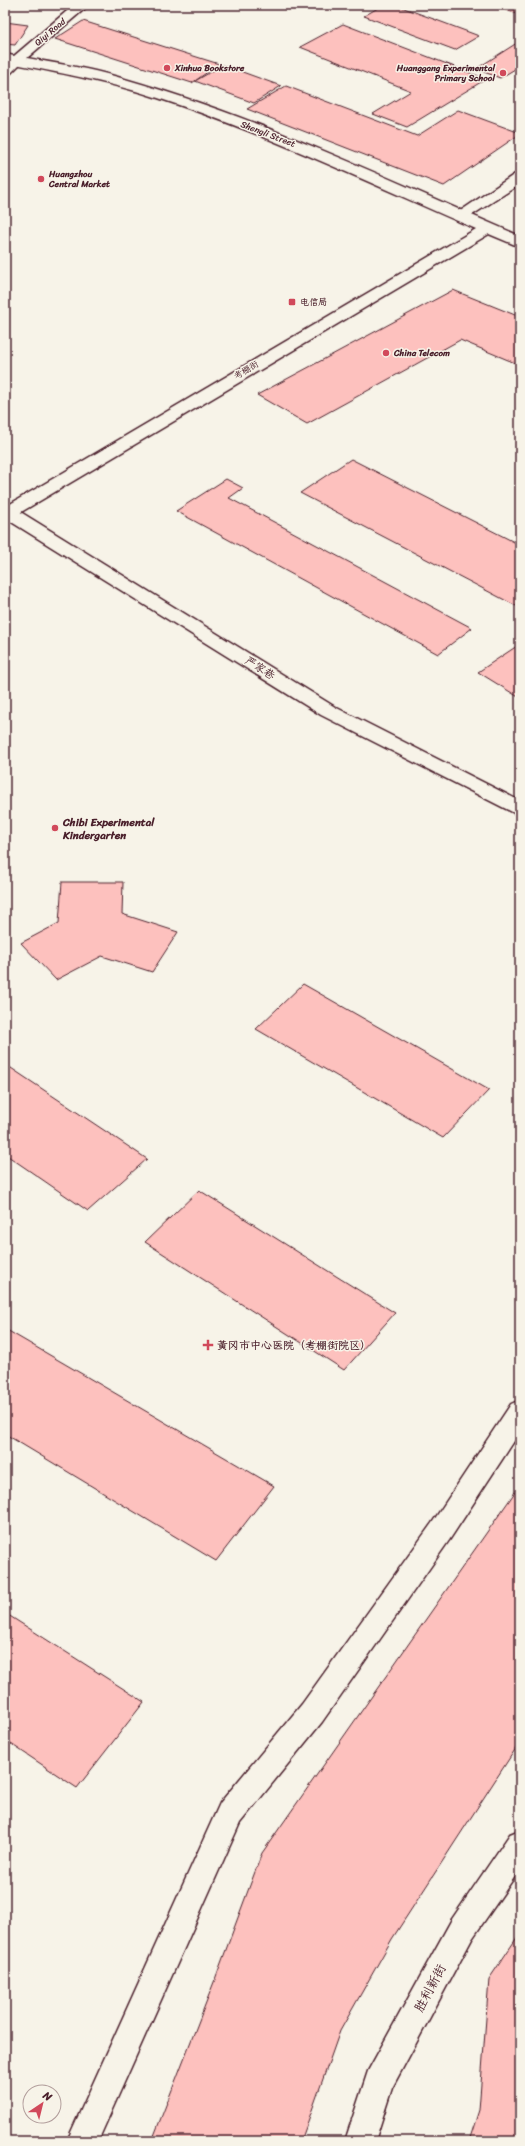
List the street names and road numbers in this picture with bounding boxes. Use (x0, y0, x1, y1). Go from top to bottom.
street label: Qiyi Road (31, 13, 70, 50)
street label: Shengli Street (238, 116, 298, 152)
street label: 考棚街 (230, 356, 262, 384)
street label: 严家巷 (241, 651, 279, 685)
street label: 胜利新街 (408, 1960, 452, 2016)

